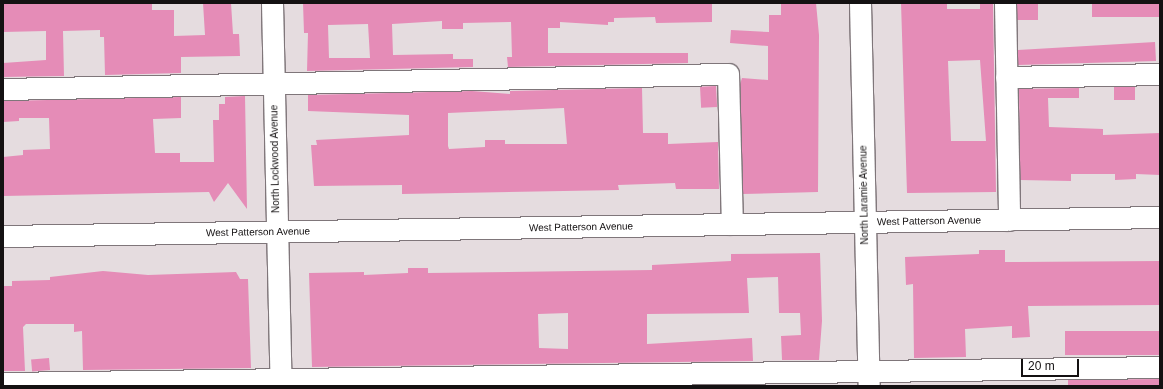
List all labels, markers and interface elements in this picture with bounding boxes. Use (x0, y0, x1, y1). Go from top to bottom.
street label: North Lockwood Avenue (268, 105, 282, 213)
street label: North Laramie Avenue (857, 145, 871, 245)
street label: West Patterson Avenue (877, 214, 981, 228)
street label: West Patterson Avenue (529, 220, 633, 234)
street label: West Patterson Avenue (206, 225, 310, 239)
scale bar (1023, 351, 1081, 377)
text: 20 m (1028, 359, 1055, 373)

